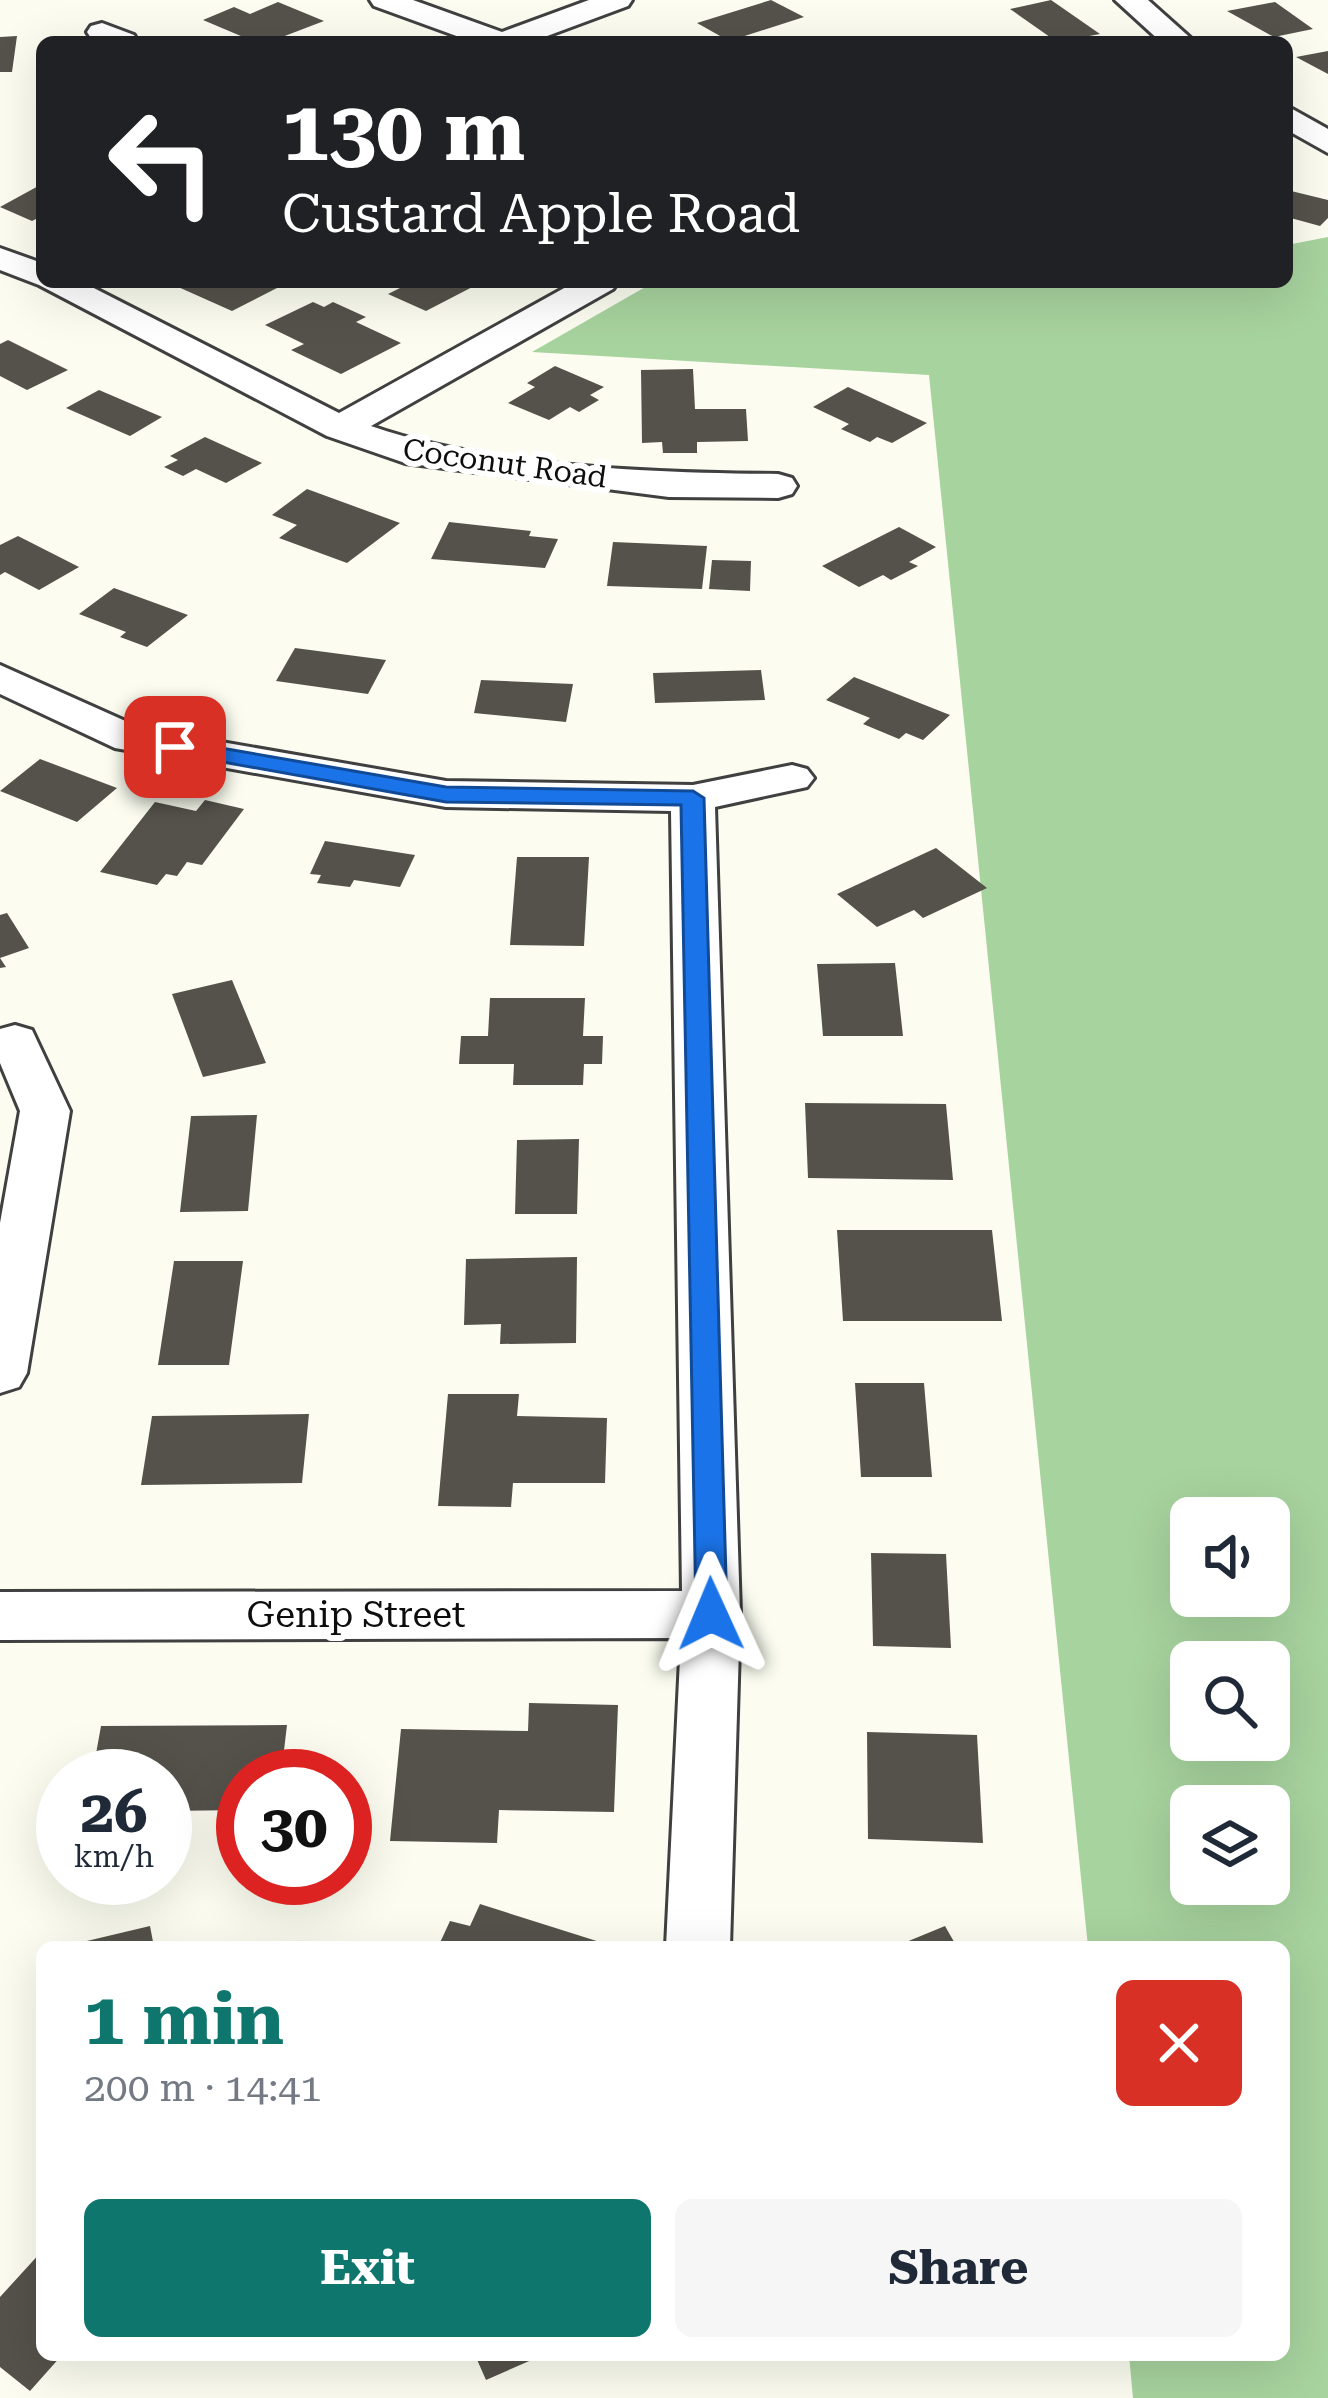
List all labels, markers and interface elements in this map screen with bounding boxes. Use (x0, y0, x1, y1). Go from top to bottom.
text: 130 m (282, 82, 525, 180)
icon: left (84, 84, 240, 240)
text: Custard Apple Road (282, 182, 800, 245)
street label: Coconut Road (401, 431, 609, 495)
pin (124, 696, 226, 798)
icon: arrive (142, 714, 208, 780)
map controls (1170, 1497, 1290, 1905)
button: sound (1170, 1497, 1290, 1617)
position arrow (648, 1551, 774, 1677)
street label: Genip Street (246, 1594, 466, 1636)
button: search (1170, 1641, 1290, 1761)
speed limit sign: 30 (216, 1749, 372, 1905)
text: 26 (80, 1776, 148, 1847)
button: layers (1170, 1785, 1290, 1905)
text: km/h (74, 1839, 154, 1874)
text: 1 min (84, 1977, 284, 2062)
button: close (1116, 1980, 1242, 2106)
text: 200 m · 14:41 (84, 2065, 322, 2111)
button: Exit (84, 2199, 651, 2337)
button: Share (675, 2199, 1242, 2337)

